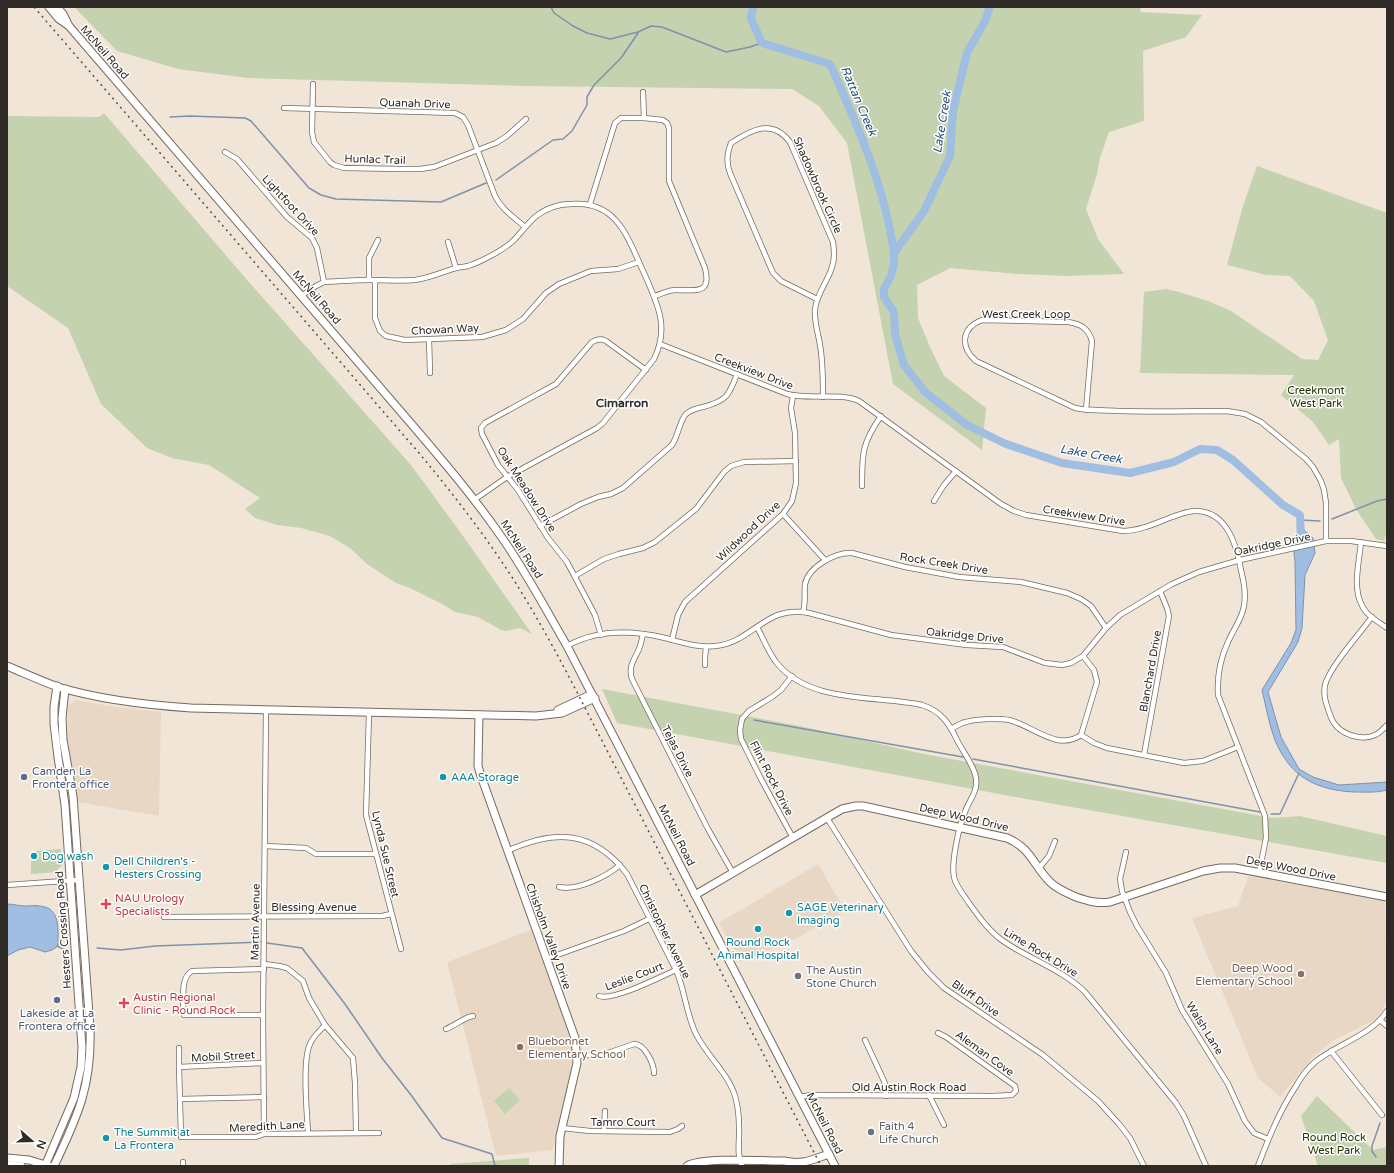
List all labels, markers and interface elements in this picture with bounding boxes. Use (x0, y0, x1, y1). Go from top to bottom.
street label: McNeil Road (78, 23, 132, 82)
water label: Rattan Creek (838, 64, 881, 139)
water label: Lake Creek (930, 88, 954, 154)
street label: Quanah Drive (379, 96, 451, 111)
street label: Shadowbrook Circle (790, 135, 845, 235)
street label: Hunlac Trail (344, 152, 406, 167)
street label: Lightfoot Drive (259, 172, 322, 238)
street label: McNeil Road (290, 268, 344, 327)
street label: West Creek Loop (982, 308, 1070, 321)
street label: Chowan Way (411, 321, 479, 338)
street label: Creekview Drive (713, 350, 795, 392)
park label: Creekmont West Park (1287, 384, 1345, 410)
district label: Cimarron (596, 396, 648, 410)
water label: Lake Creek (1059, 442, 1125, 467)
street label: Oak Meadow Drive (494, 444, 559, 534)
street label: Wildwood Drive (714, 499, 783, 564)
street label: Creekview Drive (1042, 503, 1126, 528)
street label: McNeil Road (498, 518, 545, 581)
street label: Oakridge Drive (1233, 530, 1312, 559)
street label: Rock Creek Drive (899, 550, 989, 577)
street label: Oakridge Drive (925, 625, 1004, 646)
street label: Blanchard Drive (1137, 629, 1164, 713)
street label: Tejas Drive (659, 723, 696, 779)
street label: Flint Rock Drive (747, 739, 796, 818)
place label: Camden La Frontera office (32, 765, 109, 791)
place label: AAA Storage (451, 771, 519, 784)
marker: Camden La Frontera office (19, 772, 29, 782)
marker: AAA Storage (438, 772, 448, 782)
street label: Deep Wood Drive (918, 801, 1010, 834)
street label: McNeil Road (656, 802, 698, 868)
street label: Lynda Sue Street (369, 809, 402, 899)
place label: Dog wash (42, 850, 93, 863)
marker: Dog wash (29, 851, 39, 861)
street label: Deep Wood Drive (1245, 853, 1337, 884)
place label: Dell Children's - Hesters Crossing (114, 855, 202, 881)
marker: Dell Children's - Hesters Crossing (101, 862, 111, 872)
street label: Hesters Crossing Road (53, 871, 74, 989)
street label: Chisholm Valley Drive (523, 881, 574, 991)
street label: Christopher Avenue (636, 882, 693, 981)
street label: Martin Avenue (248, 883, 263, 961)
place label: NAU Urology Specialists (115, 892, 184, 918)
marker: NAU Urology Specialists (100, 898, 112, 910)
street label: Blessing Avenue (271, 901, 357, 914)
place label: SAGE Veterinary Imaging (797, 901, 884, 927)
marker: SAGE Veterinary Imaging (784, 908, 794, 918)
marker: Round Rock Animal Hospital (753, 924, 763, 934)
street label: Lime Rock Drive (1001, 925, 1080, 980)
place label: Round Rock Animal Hospital (717, 936, 799, 962)
street label: Leslie Court (603, 959, 665, 994)
place label: Deep Wood Elementary School (1195, 962, 1293, 988)
place label: The Austin Stone Church (806, 964, 877, 990)
marker: Deep Wood Elementary School (1296, 969, 1306, 979)
marker: The Austin Stone Church (793, 971, 803, 981)
street label: Bluff Drive (949, 977, 1002, 1020)
place label: Austin Regional Clinic - Round Rock (133, 991, 236, 1017)
marker: Lakeside at La Frontera office (52, 995, 62, 1005)
marker: Austin Regional Clinic - Round Rock (118, 997, 130, 1009)
street label: Walsh Lane (1183, 999, 1226, 1057)
place label: Lakeside at La Frontera office (18, 1007, 96, 1033)
street label: Aleman Cove (953, 1028, 1016, 1079)
place label: Bluebonnet Elementary School (528, 1035, 626, 1061)
marker: Bluebonnet Elementary School (515, 1042, 525, 1052)
street label: Mobil Street (191, 1048, 255, 1065)
street label: Old Austin Rock Road (852, 1081, 966, 1094)
street label: McNeil Road (804, 1090, 846, 1156)
street label: Tamro Court (591, 1116, 655, 1129)
street label: Meredith Lane (229, 1118, 305, 1135)
place label: Faith 4 Life Church (879, 1120, 939, 1146)
north arrow (12, 1121, 52, 1161)
place label: The Summit at La Frontera (114, 1126, 190, 1152)
marker: Faith 4 Life Church (866, 1127, 876, 1137)
park label: Round Rock West Park (1302, 1131, 1366, 1157)
marker: The Summit at La Frontera (101, 1133, 111, 1143)
text: N (33, 1138, 49, 1151)

